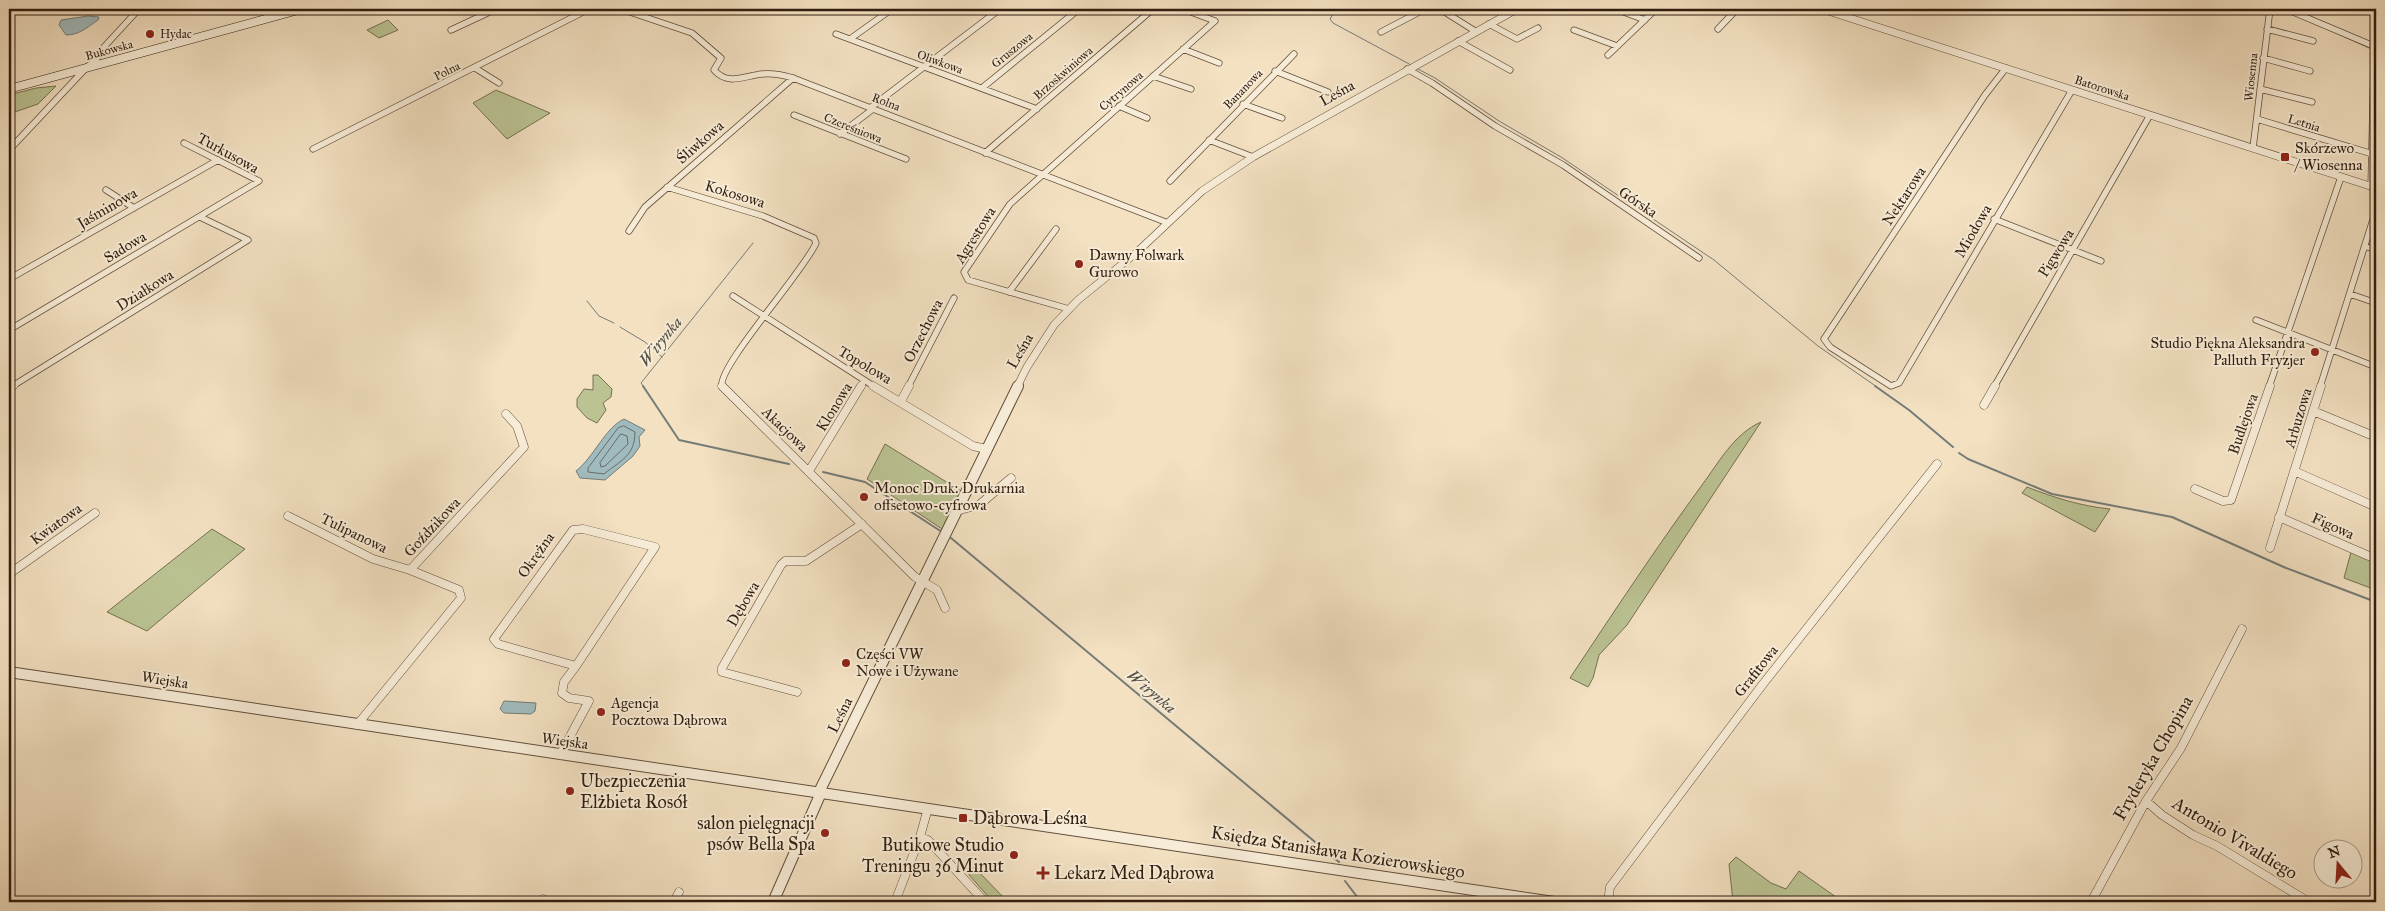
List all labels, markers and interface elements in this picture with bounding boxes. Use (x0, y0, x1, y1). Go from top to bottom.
place label: Hydac (160, 27, 192, 41)
marker: Hydac (144, 28, 156, 40)
street label: Gruszowa (989, 29, 1036, 71)
street label: Bukowska (84, 37, 135, 63)
street label: Brzoskwiniowa (1031, 43, 1096, 103)
street label: Oliwkowa (915, 47, 966, 77)
street label: Wiosenna (2242, 51, 2261, 102)
street label: Polna (432, 58, 463, 83)
street label: Bananowa (1221, 65, 1266, 112)
street label: Cytrynowa (1096, 68, 1147, 114)
street label: Batorowska (2073, 73, 2132, 104)
street label: Leśna (1316, 76, 1358, 110)
street label: Rolna (870, 90, 903, 114)
street label: Czereśniowa (822, 110, 885, 146)
street label: Letnia (2286, 111, 2323, 135)
street label: Śliwkowa (672, 115, 728, 167)
street label: Turkusowa (194, 129, 263, 178)
place label: Skórzewo / Wiosenna (2294, 139, 2363, 174)
marker: Skórzewo / Wiosenna (2279, 151, 2291, 163)
street label: Nektarowa (1878, 163, 1930, 229)
street label: Kokosowa (703, 176, 768, 212)
street label: Jaśminowa (72, 183, 141, 234)
street label: Górska (1615, 183, 1661, 222)
street label: Miodowa (1951, 201, 1996, 261)
street label: Agrestowa (950, 203, 1000, 267)
street label: Pigwowa (2034, 225, 2078, 280)
street label: Sadowa (101, 227, 150, 267)
place label: Dawny Folwark Gurowo (1089, 246, 1185, 281)
marker: Dawny Folwark Gurowo (1073, 258, 1085, 270)
street label: Działkowa (113, 265, 177, 315)
street label: Orzechowa (899, 296, 947, 366)
water label: Wirynka (635, 313, 686, 370)
street label: Leśna (1003, 330, 1037, 372)
place label: Studio Piękna Aleksandra Palluth Fryzjer (2150, 334, 2306, 369)
street label: Topolowa (835, 342, 896, 388)
marker: Studio Piękna Aleksandra Palluth Fryzjer (2309, 346, 2321, 358)
street label: Klonowa (812, 379, 856, 435)
street label: Arbuzowa (2280, 385, 2316, 451)
street label: Budlejowa (2224, 391, 2262, 457)
street label: Akacjowa (757, 402, 812, 456)
place label: Monoc Druk: Drukarnia offsetowo-cyfrowa (874, 479, 1026, 514)
marker: Monoc Druk: Drukarnia offsetowo-cyfrowa (858, 491, 870, 503)
street label: Goździkowa (400, 493, 465, 560)
street label: Kwiatowa (27, 499, 86, 549)
street label: Tulipanowa (318, 509, 391, 557)
street label: Figowa (2309, 509, 2358, 544)
street label: Okrężna (514, 528, 559, 581)
street label: Dębowa (723, 578, 763, 630)
street label: Grafitowa (1730, 641, 1782, 700)
place label: Części VW Nowe i Używane (856, 645, 959, 680)
marker: Części VW Nowe i Używane (840, 657, 852, 669)
water label: Wirynka (1123, 666, 1180, 717)
street label: Wiejska (140, 667, 190, 693)
street label: Fryderyka Chopina (2108, 691, 2198, 824)
place label: Agencja Pocztowa Dąbrowa (610, 694, 728, 729)
street label: Leśna (824, 694, 857, 736)
marker: Agencja Pocztowa Dąbrowa (595, 706, 607, 718)
street label: Wiejska (541, 729, 590, 753)
place label: Ubezpieczenia Elżbieta Rosół (580, 770, 687, 813)
marker: Ubezpieczenia Elżbieta Rosół (564, 785, 576, 797)
street label: Antonio Vivaldiego (2167, 791, 2302, 885)
place label: Dąbrowa Leśna (973, 807, 1088, 829)
place label: salon pielęgnacji psów Bella Spa (697, 812, 815, 855)
marker: Dąbrowa Leśna (957, 812, 969, 824)
street label: Księdza Stanisława Kozierowskiego (1209, 821, 1466, 884)
marker: salon pielęgnacji psów Bella Spa (819, 827, 831, 839)
place label: Butikowe Studio Treningu 36 Minut (862, 834, 1005, 878)
north arrow (2312, 838, 2362, 888)
text: N (2326, 842, 2343, 862)
marker: Butikowe Studio Treningu 36 Minut (1008, 849, 1020, 861)
place label: Lekarz Med Dąbrowa (1054, 862, 1214, 884)
marker: Lekarz Med Dąbrowa (1036, 866, 1050, 880)

